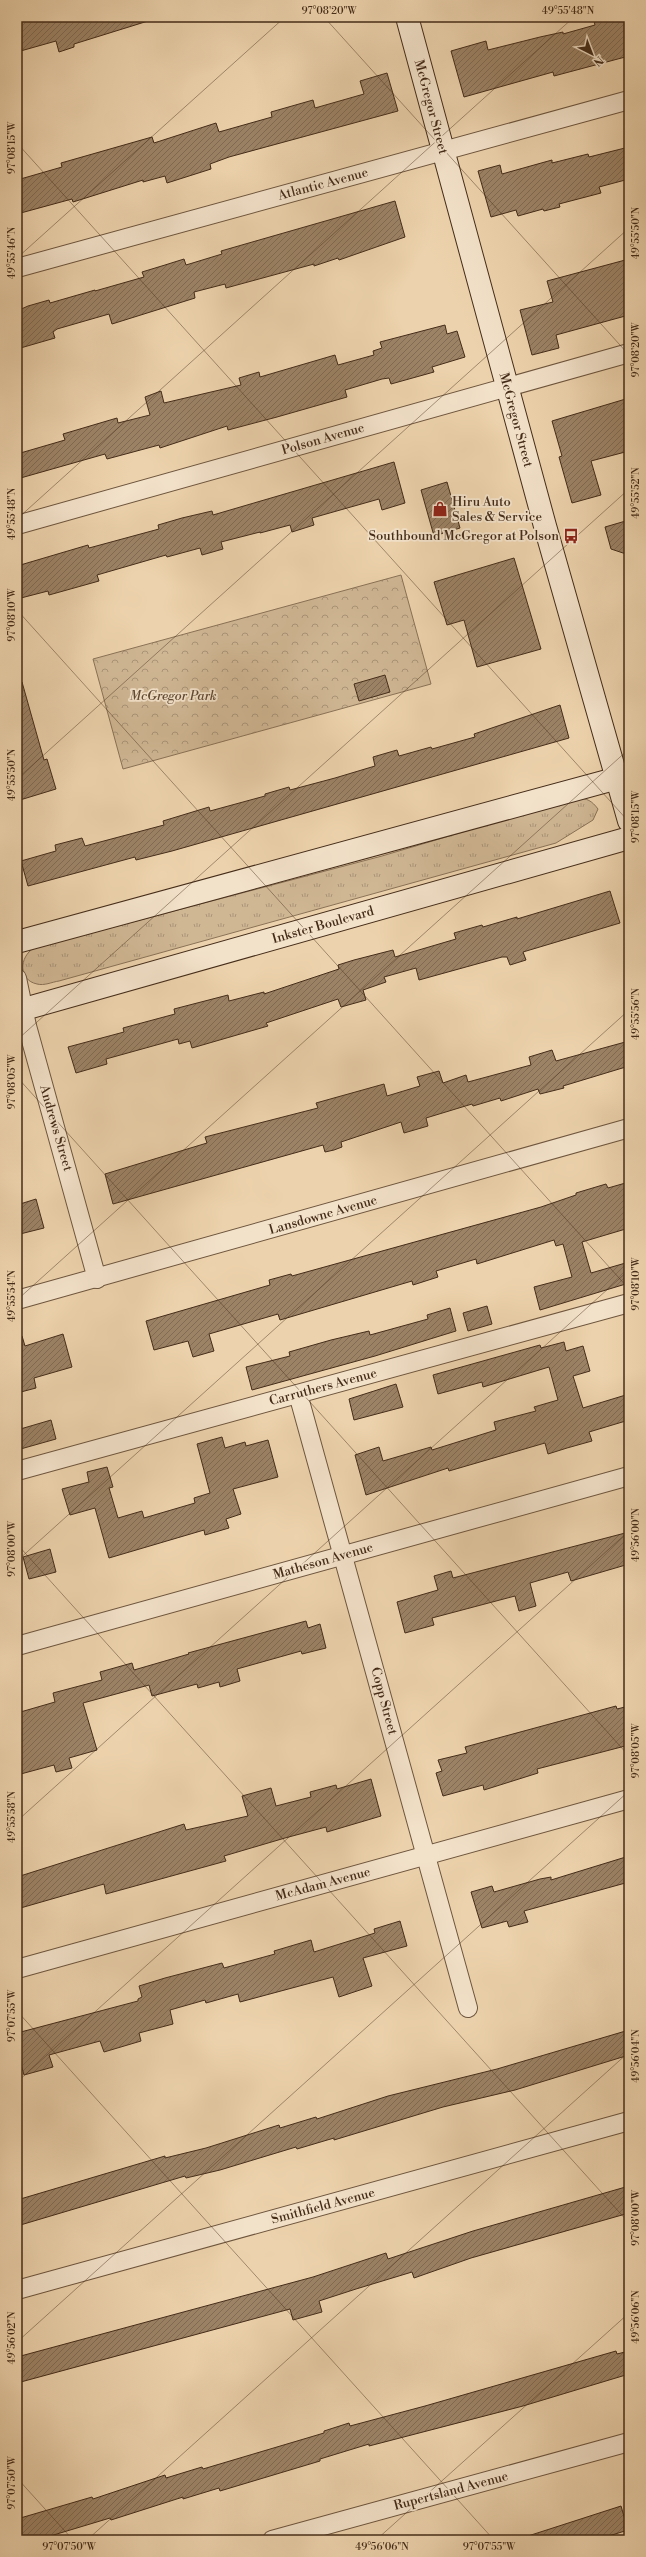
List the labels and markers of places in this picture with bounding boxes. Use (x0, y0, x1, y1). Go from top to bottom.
place label: Hiru Auto Sales & Service (452, 494, 542, 525)
shop icon: Hiru Auto Sales & Service (431, 500, 449, 518)
bus stop icon: Southbound McGregor at Polson (562, 527, 580, 545)
place label: Southbound McGregor at Polson (369, 528, 559, 544)

